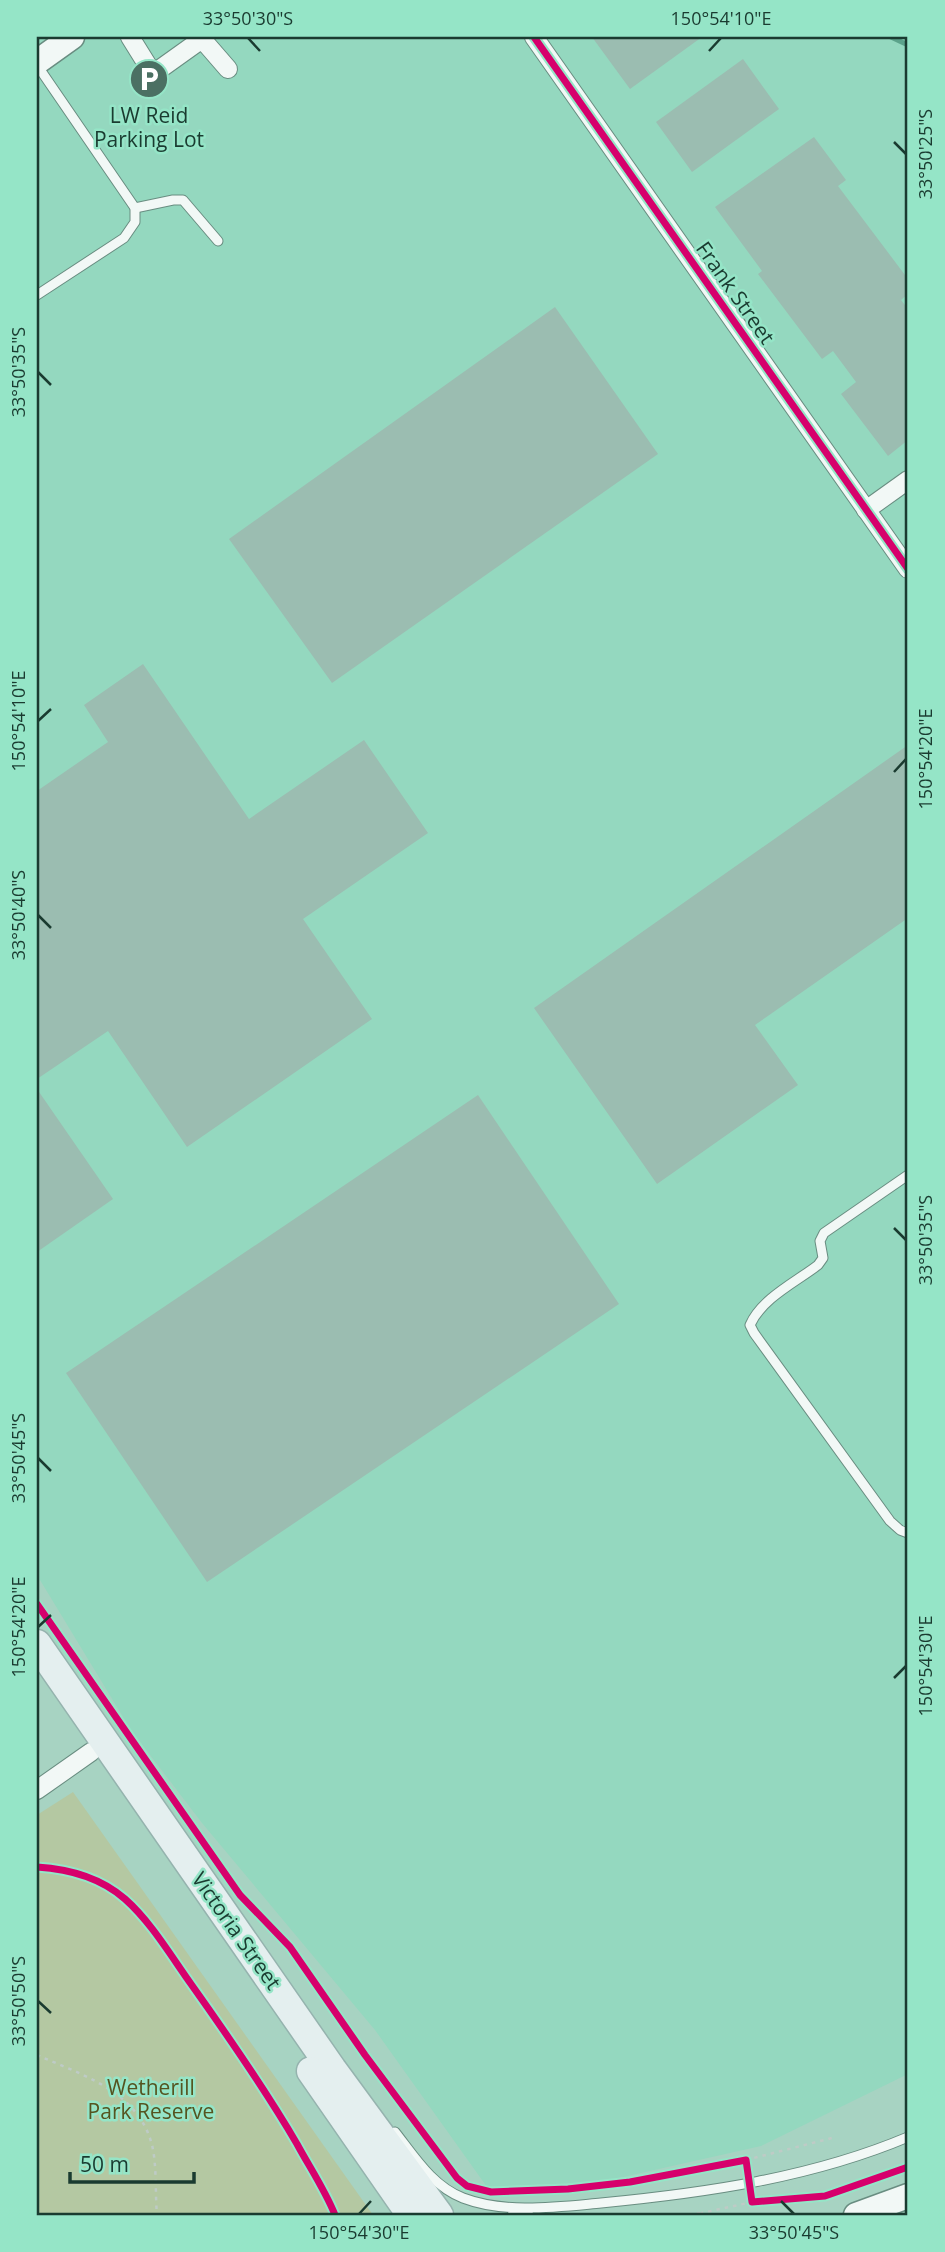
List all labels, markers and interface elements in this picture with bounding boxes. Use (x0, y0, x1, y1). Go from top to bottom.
text: 33°50'30"S (203, 6, 293, 30)
text: 150°54'10"E (671, 6, 771, 30)
parking icon: LW Reid Parking Lot (128, 58, 170, 100)
place label: LW Reid Parking Lot (94, 101, 204, 153)
text: 33°50'25"S (913, 109, 937, 199)
street label: Frank Street (690, 236, 781, 349)
text: 33°50'35"S (6, 327, 30, 417)
text: 150°54'10"E (6, 671, 30, 771)
text: 150°54'20"E (913, 709, 937, 809)
text: 33°50'40"S (6, 870, 30, 960)
text: 33°50'35"S (913, 1195, 937, 1285)
text: 33°50'45"S (6, 1413, 30, 1503)
text: 150°54'20"E (6, 1577, 30, 1677)
text: 150°54'30"E (913, 1616, 937, 1716)
street label: Victoria Street (186, 1866, 288, 1995)
text: 33°50'50"S (6, 1956, 30, 2046)
park label: Wetherill Park Reserve (88, 2073, 214, 2125)
scale bar (70, 2140, 194, 2184)
text: 50 m (80, 2150, 129, 2178)
text: 150°54'30"E (309, 2220, 409, 2244)
text: 33°50'45"S (749, 2220, 839, 2244)

